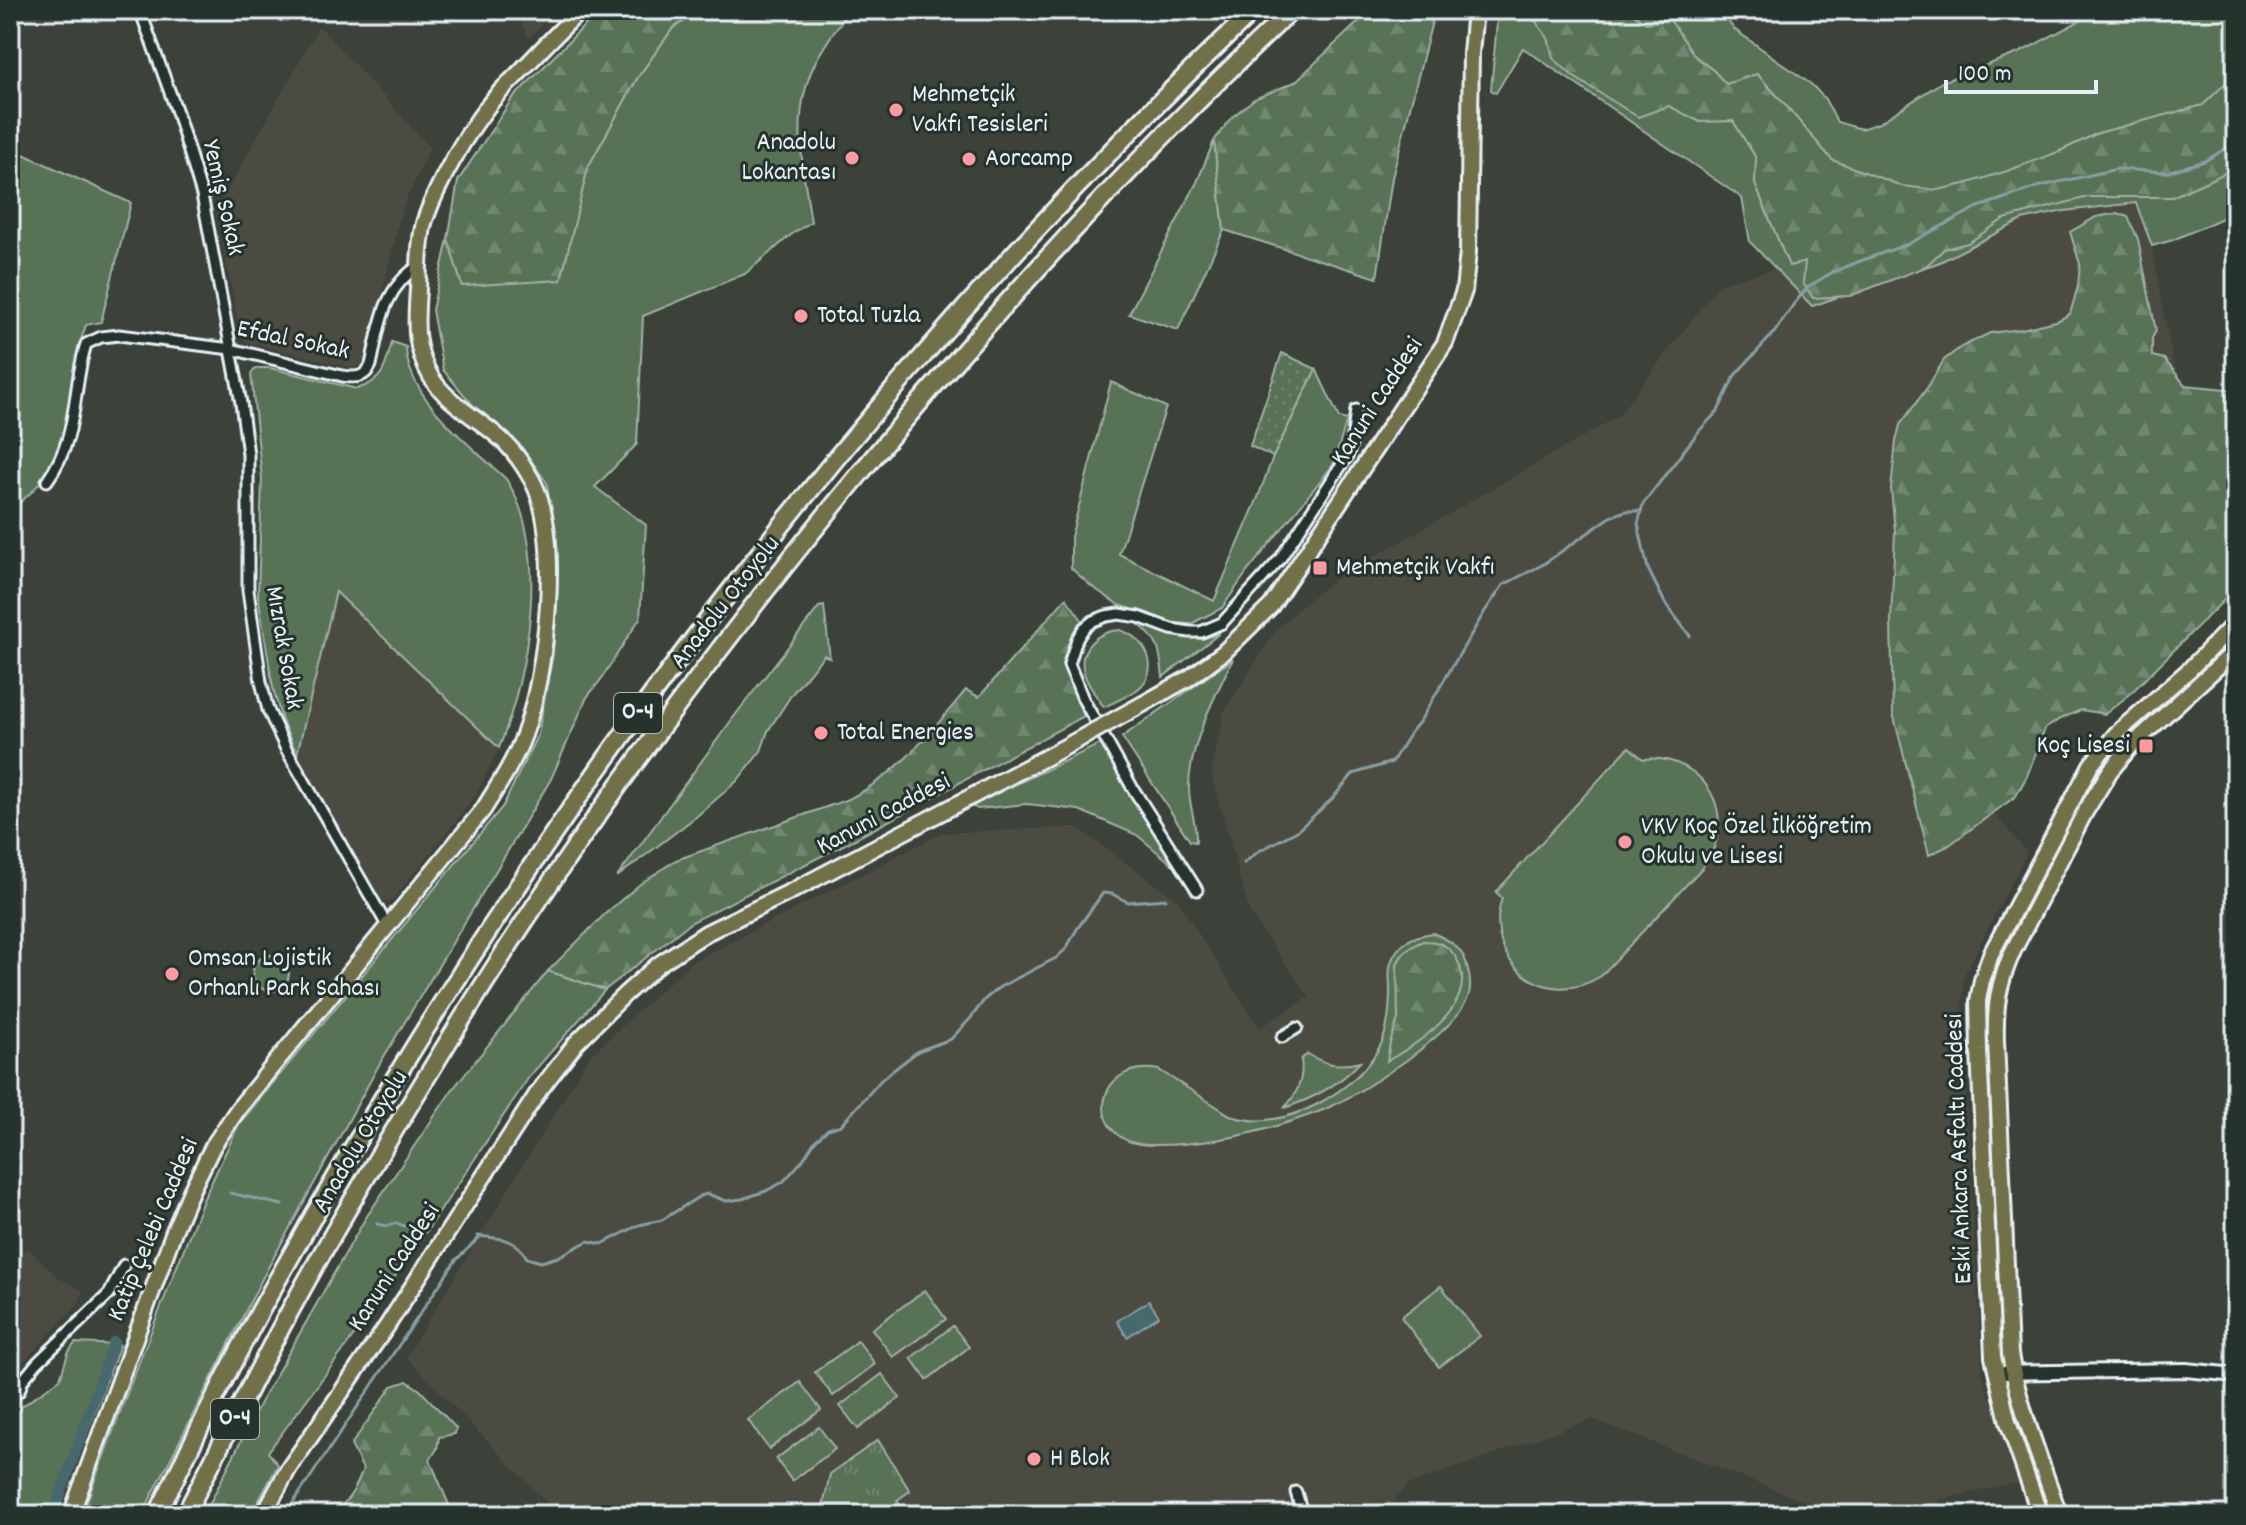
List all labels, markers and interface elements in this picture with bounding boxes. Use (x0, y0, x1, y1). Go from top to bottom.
scale bar (1946, 44, 2096, 94)
text: 100 m (1958, 58, 2011, 92)
place label: Mehmetçik Vakfı Tesisleri (912, 77, 1048, 144)
marker: Mehmetçik Vakfı Tesisleri (887, 101, 905, 119)
place label: Anadolu Lokantası (741, 125, 836, 192)
street label: Yemiş Sokak (191, 137, 253, 259)
place label: Aorcamp (985, 141, 1073, 178)
marker: Anadolu Lokantası (843, 149, 861, 167)
marker: Aorcamp (960, 150, 978, 168)
place label: Total Tuzla (817, 298, 921, 335)
marker: Total Tuzla (792, 307, 810, 325)
street label: Efdal Sokak (233, 311, 353, 371)
street label: Kanuni Caddesi (1323, 330, 1434, 474)
street label: Anadolu Otoyolu (662, 528, 790, 678)
place label: Mehmetçik Vakfı (1336, 550, 1495, 587)
marker: Mehmetçik Vakfı (1311, 559, 1329, 577)
street label: Mızrak Sokak (254, 583, 312, 713)
road number: O-4 (614, 693, 662, 733)
place label: Total Energies (837, 715, 974, 752)
marker: Total Energies (812, 724, 830, 742)
place label: Koç Lisesi (2037, 728, 2130, 765)
marker: Koç Lisesi (2137, 737, 2155, 755)
street label: Kanuni Caddesi (811, 764, 958, 866)
place label: VKV Koç Özel İlköğretim Okulu ve Lisesi (1641, 809, 1872, 876)
marker: VKV Koç Özel İlköğretim Okulu ve Lisesi (1616, 833, 1634, 851)
place label: Omsan Lojistik Orhanlı Park Sahası (188, 941, 379, 1008)
marker: Omsan Lojistik Orhanlı Park Sahası (163, 965, 181, 983)
street label: Eski Ankara Asfaltı Caddesi (1937, 1013, 1983, 1285)
street label: Anadolu Otoyolu (304, 1063, 418, 1221)
street label: Katip Çelebi Caddesi (99, 1132, 209, 1328)
street label: Kanuni Caddesi (340, 1196, 451, 1340)
road number: O-4 (211, 1399, 259, 1439)
place label: H Blok (1050, 1441, 1110, 1478)
marker: H Blok (1025, 1450, 1043, 1468)

